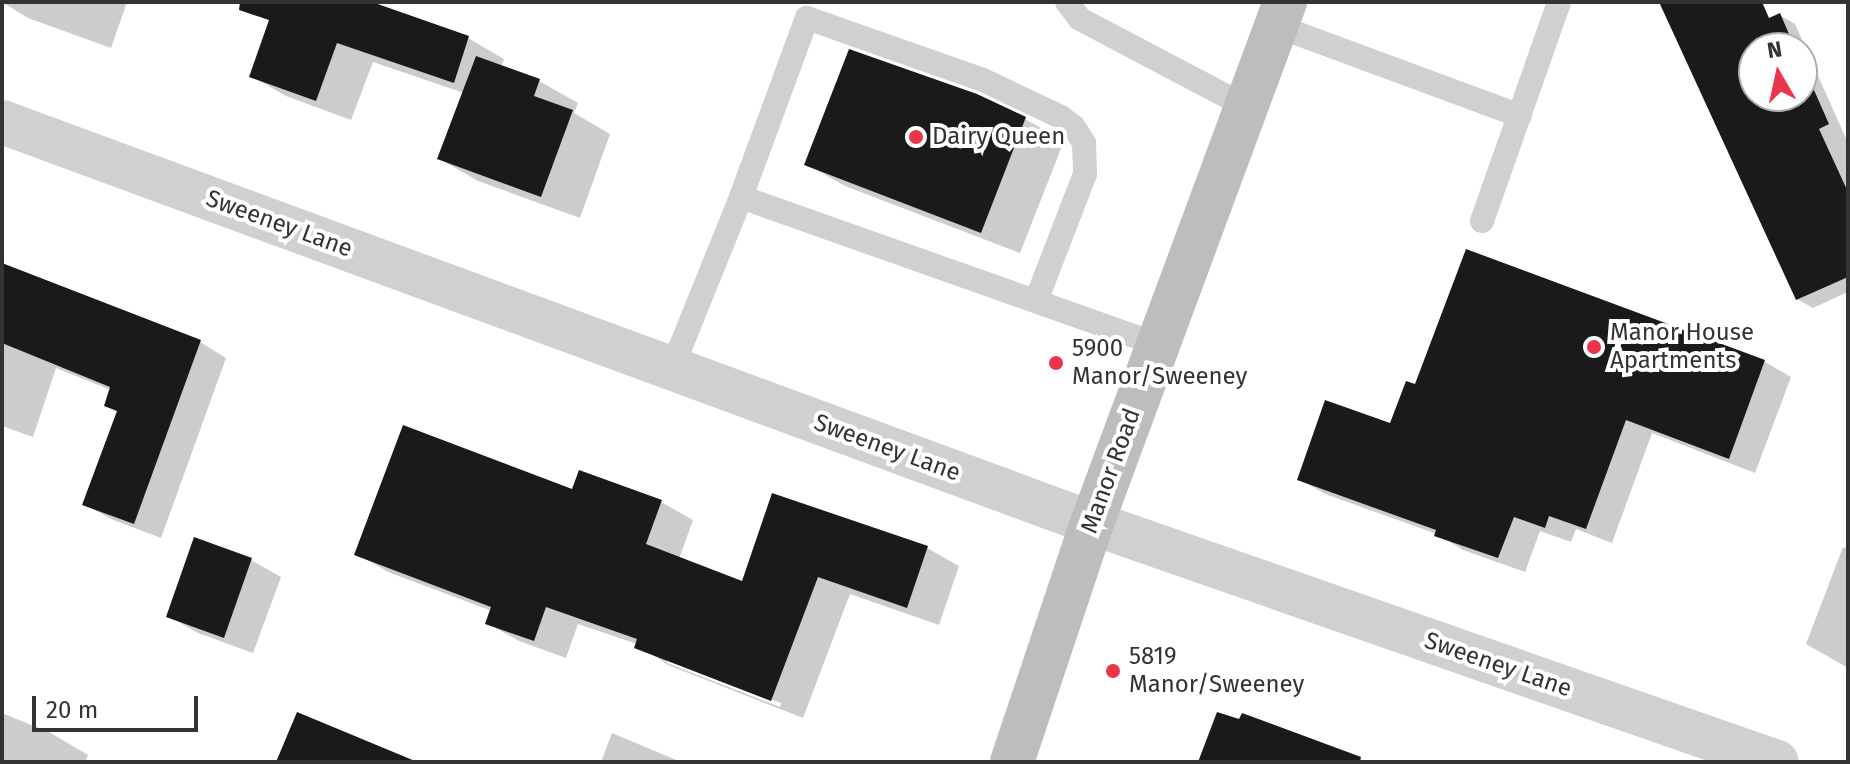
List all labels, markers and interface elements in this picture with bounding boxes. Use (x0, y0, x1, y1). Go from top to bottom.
north arrow (1738, 32, 1818, 112)
text: N (1765, 35, 1784, 64)
place label: Dairy Queen (932, 123, 1065, 151)
marker: Dairy Queen (907, 128, 925, 146)
street label: Sweeney Lane (202, 184, 356, 264)
place label: Manor House Apartments (1610, 319, 1754, 375)
place label: 5900 Manor/Sweeney (1072, 335, 1247, 391)
marker: Manor House Apartments (1585, 338, 1603, 356)
marker: 5900 Manor/Sweeney (1047, 354, 1065, 372)
street label: Manor Road (1075, 405, 1147, 537)
street label: Sweeney Lane (810, 408, 964, 488)
street label: Sweeney Lane (1421, 626, 1575, 704)
place label: 5819 Manor/Sweeney (1129, 643, 1304, 699)
marker: 5819 Manor/Sweeney (1104, 662, 1122, 680)
scale bar (36, 680, 202, 730)
text: 20 m (46, 696, 98, 724)

